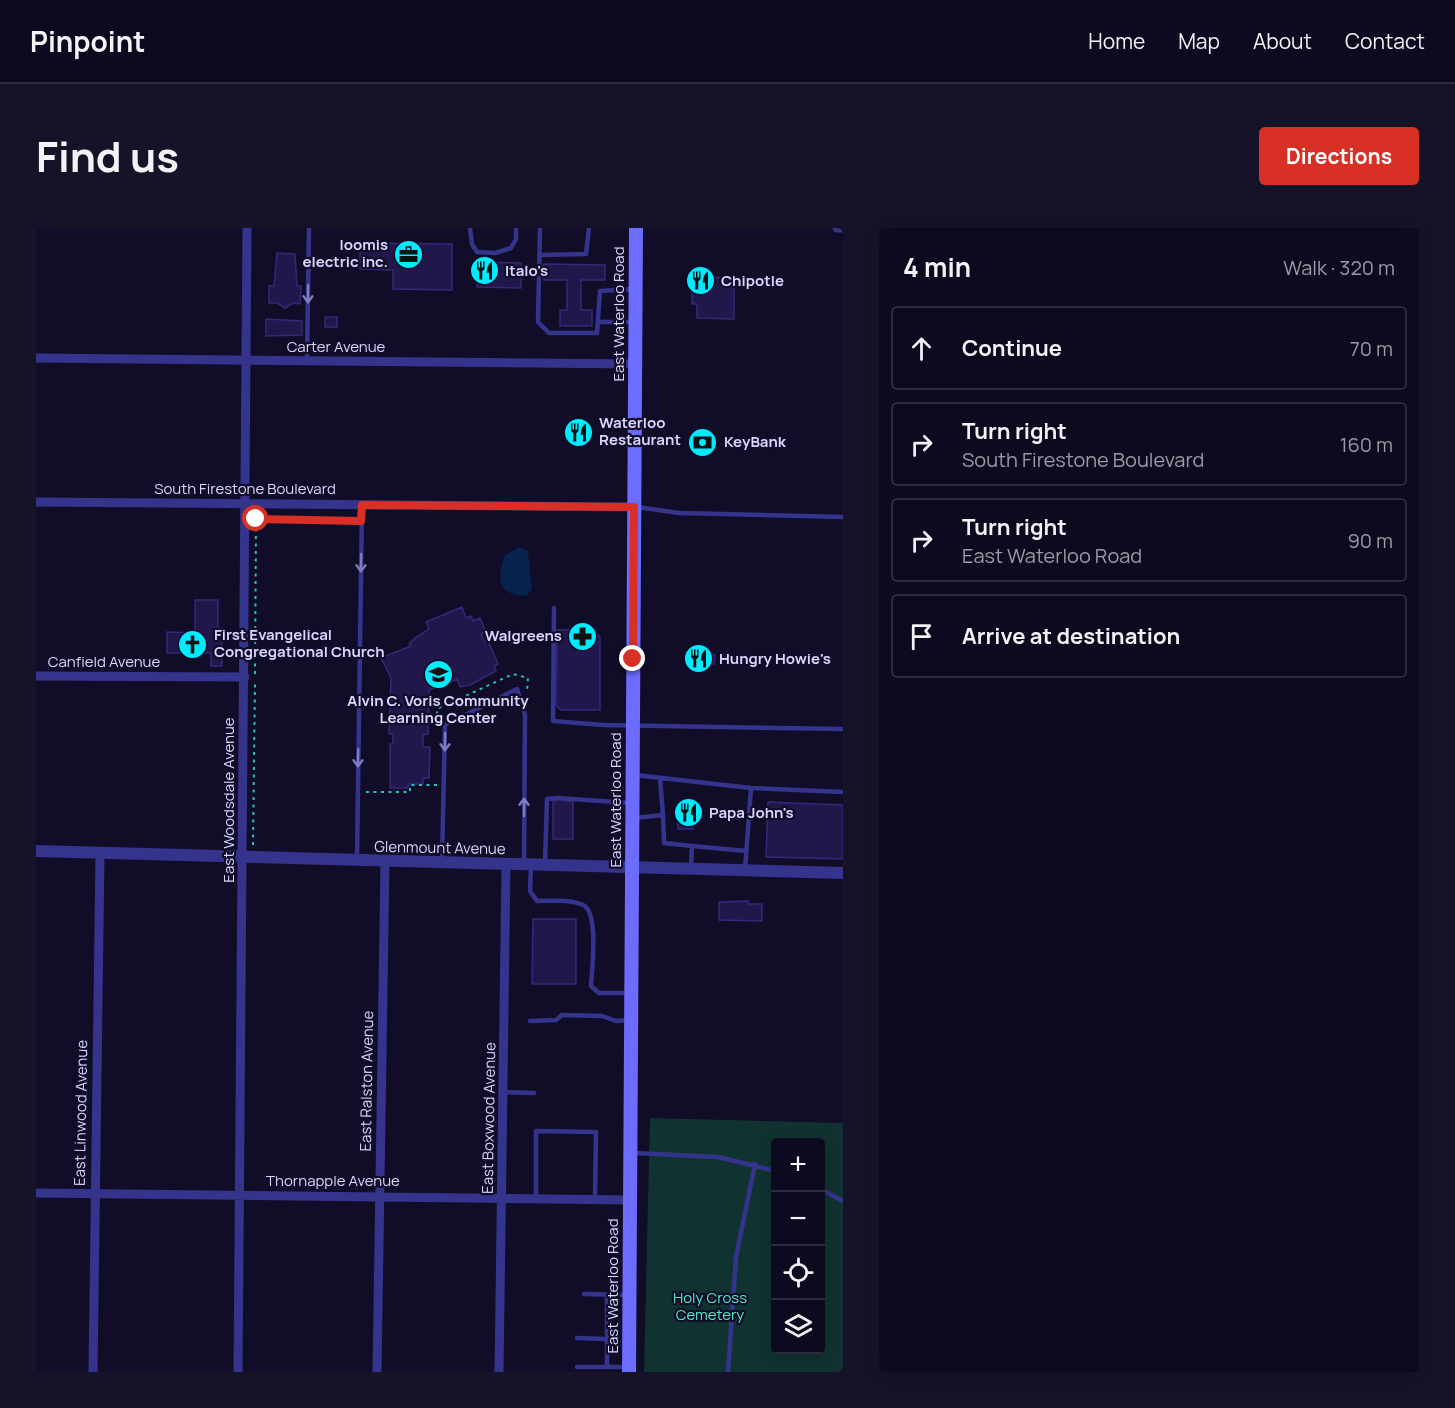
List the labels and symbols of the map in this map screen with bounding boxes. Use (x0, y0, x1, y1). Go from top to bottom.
place label: loomis electric inc. (302, 234, 388, 272)
office icon: loomis electric inc. (393, 238, 425, 270)
street label: East Waterloo Road (608, 246, 629, 382)
restaurant icon: Italo's (468, 255, 500, 287)
place label: Italo's (505, 260, 548, 281)
restaurant icon: Chipotle (684, 265, 716, 297)
place label: Chipotle (721, 270, 784, 291)
one-way arrow (302, 283, 314, 303)
street label: Carter Avenue (287, 336, 386, 357)
place label: Waterloo Restaurant (599, 412, 681, 450)
restaurant icon: Waterloo Restaurant (562, 416, 594, 448)
bank icon: KeyBank (687, 426, 719, 458)
place label: KeyBank (724, 431, 787, 452)
street label: South Firestone Boulevard (154, 478, 336, 499)
route start (242, 505, 268, 531)
one-way arrow (355, 553, 366, 573)
pharmacy icon: Walgreens (567, 620, 599, 652)
place label: First Evangelical Congregational Church (214, 624, 385, 662)
place label: Walgreens (485, 625, 562, 646)
church icon: First Evangelical Congregational Church (177, 628, 209, 660)
restaurant icon: Hungry Howie's (682, 643, 714, 675)
route end (619, 645, 645, 671)
place label: Hungry Howie's (719, 648, 831, 669)
street label: Canfield Avenue (48, 651, 160, 672)
school or university icon: Alvin C. Voris Community Learning Center (422, 658, 454, 690)
place label: Alvin C. Voris Community Learning Center (347, 690, 529, 728)
street label: East Woodsdale Avenue (218, 717, 239, 883)
one-way arrow (439, 731, 450, 751)
street label: East Waterloo Road (605, 732, 626, 868)
one-way arrow (352, 748, 364, 768)
restaurant icon: Papa John's (672, 797, 704, 829)
one-way arrow (518, 798, 530, 818)
place label: Papa John's (709, 802, 794, 823)
street label: Glenmount Avenue (374, 836, 506, 859)
street label: East Ralston Avenue (355, 1010, 378, 1152)
street label: East Linwood Avenue (69, 1040, 92, 1186)
street label: East Boxwood Avenue (477, 1042, 500, 1194)
street label: Thornapple Avenue (266, 1170, 400, 1191)
street label: East Waterloo Road (602, 1218, 623, 1354)
park label: Holy Cross Cemetery (673, 1287, 747, 1325)

